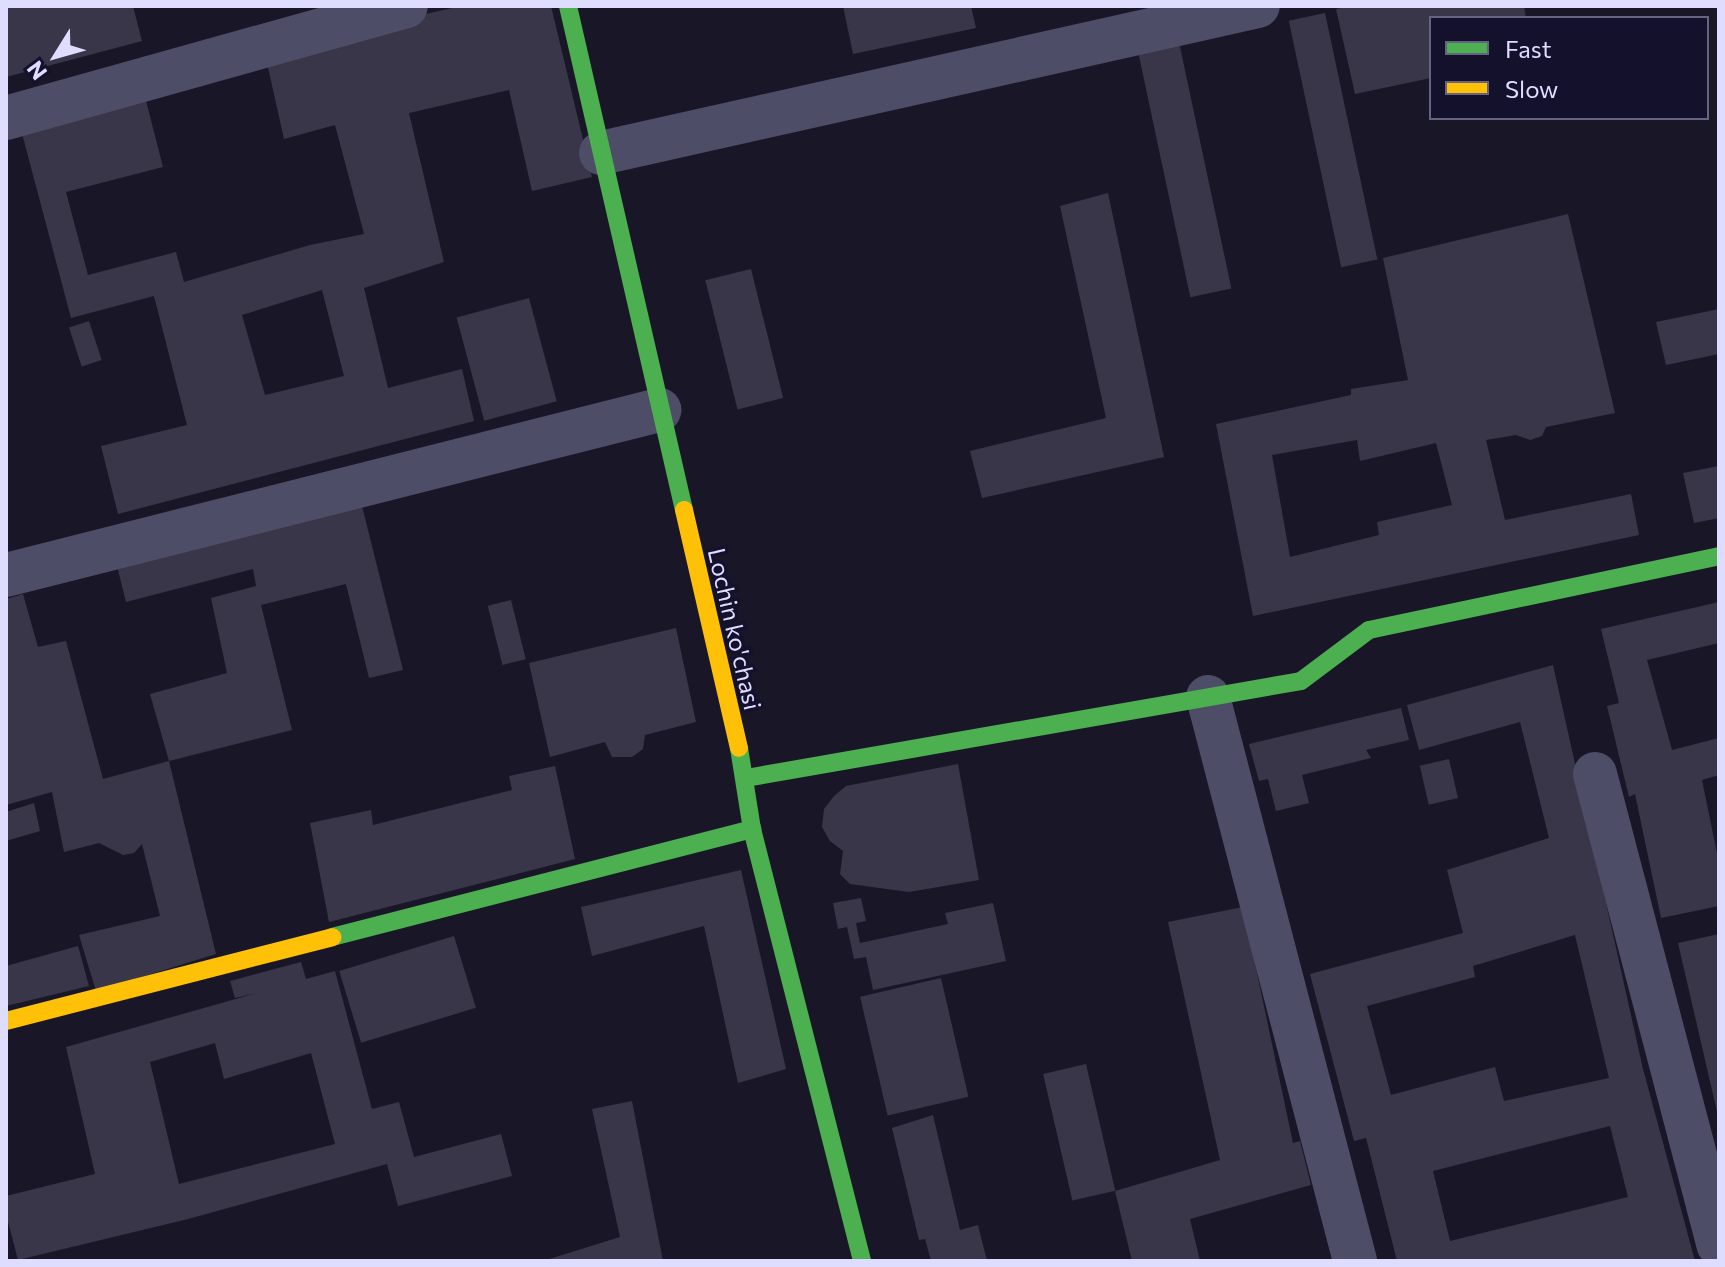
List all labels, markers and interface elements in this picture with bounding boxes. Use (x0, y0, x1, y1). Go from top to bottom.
north arrow (16, 16, 96, 96)
legend (1429, 16, 1709, 120)
text: Fast (1505, 34, 1552, 63)
text: N (21, 56, 52, 85)
text: Slow (1505, 74, 1558, 103)
street label: Lochin ko'chasi (702, 545, 768, 713)

